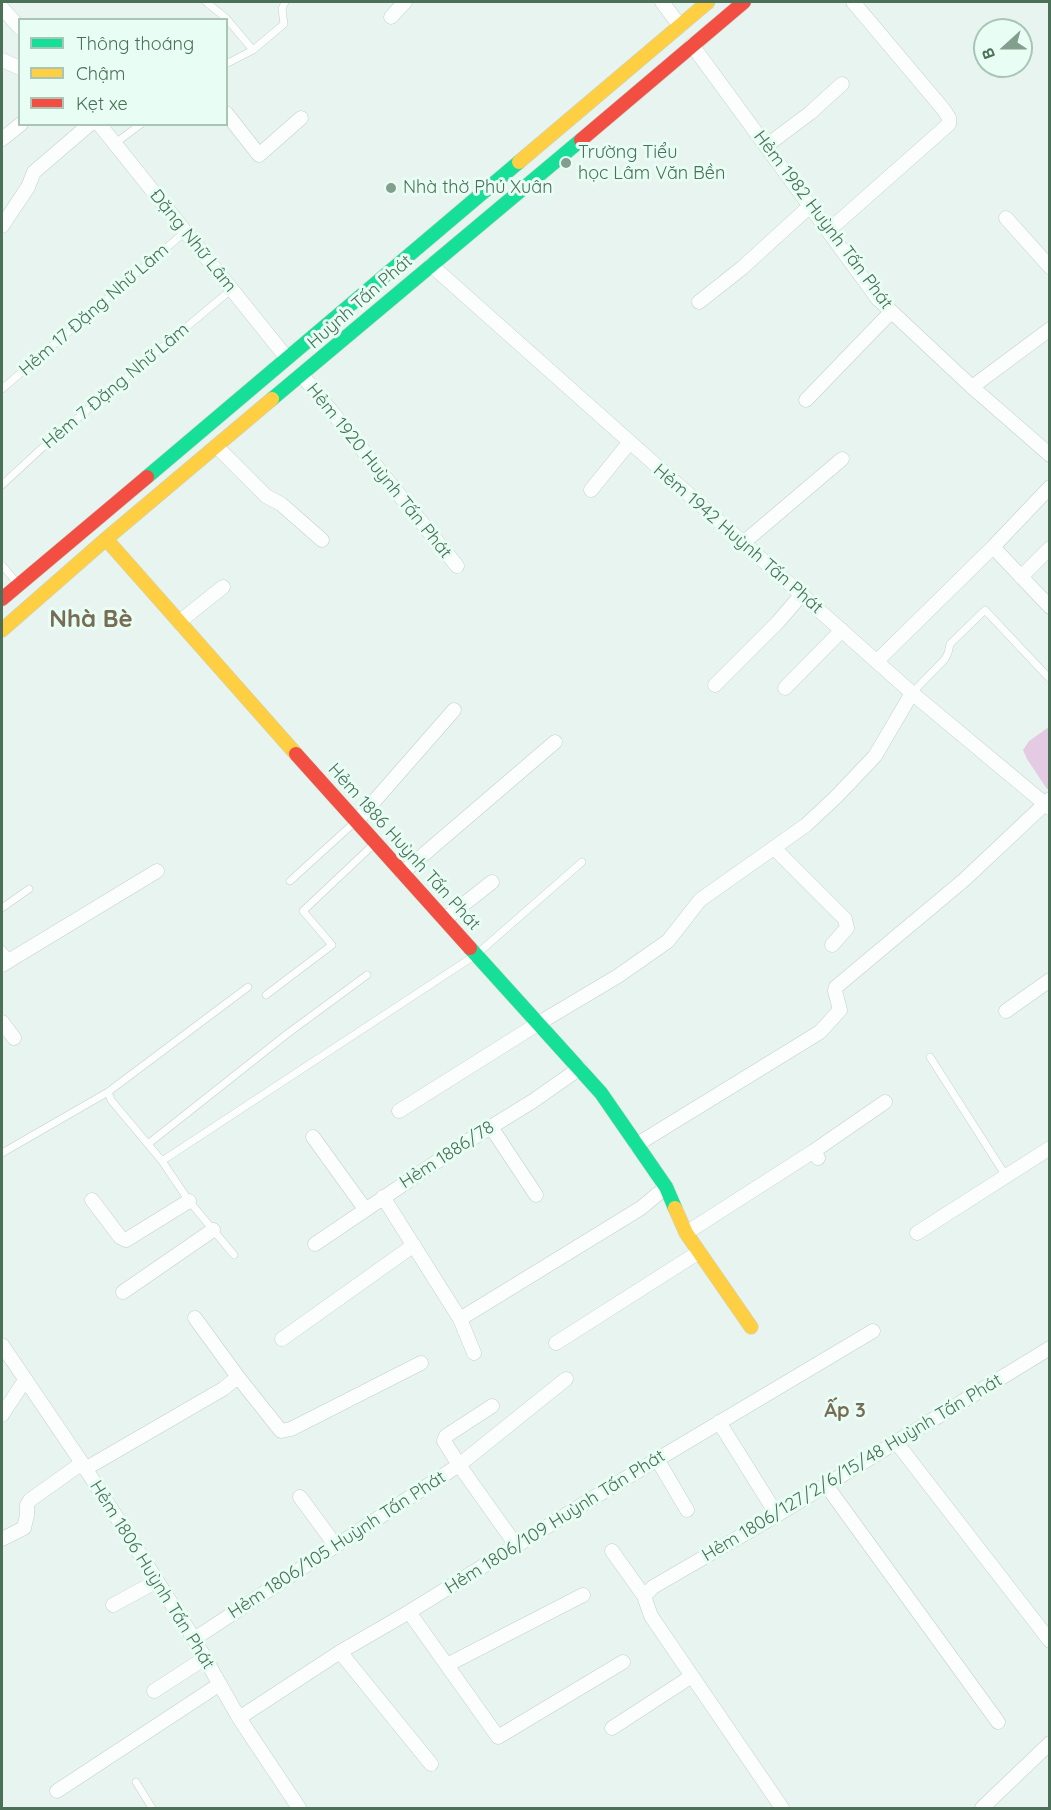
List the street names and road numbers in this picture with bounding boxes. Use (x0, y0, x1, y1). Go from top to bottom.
street label: Hẻm 1982 Huỳnh Tấn Phát (749, 126, 897, 314)
street label: Đặng Nhữ Lâm (145, 185, 241, 297)
street label: Hẻm 17 Đặng Nhữ Lâm (15, 239, 173, 381)
street label: Huỳnh Tấn Phát (303, 250, 417, 354)
street label: Hẻm 7 Đặng Nhữ Lâm (38, 318, 194, 454)
street label: Hẻm 1920 Huỳnh Tấn Phát (302, 379, 456, 563)
street label: Hẻm 1942 Huỳnh Tấn Phát (649, 459, 827, 619)
street label: Hẻm 1886 Huỳnh Tấn Phát (323, 759, 485, 935)
street label: Hẻm 1886/78 (396, 1116, 498, 1194)
street label: Hẻm 1806/127/2/6/15/48 Huỳnh Tấn Phát (698, 1370, 1006, 1566)
street label: Hẻm 1806/109 Huỳnh Tấn Phát (441, 1445, 669, 1599)
street label: Hẻm 1806/105 Huỳnh Tấn Phát (224, 1467, 450, 1623)
street label: Hẻm 1806 Huỳnh Tấn Phát (85, 1477, 219, 1673)

